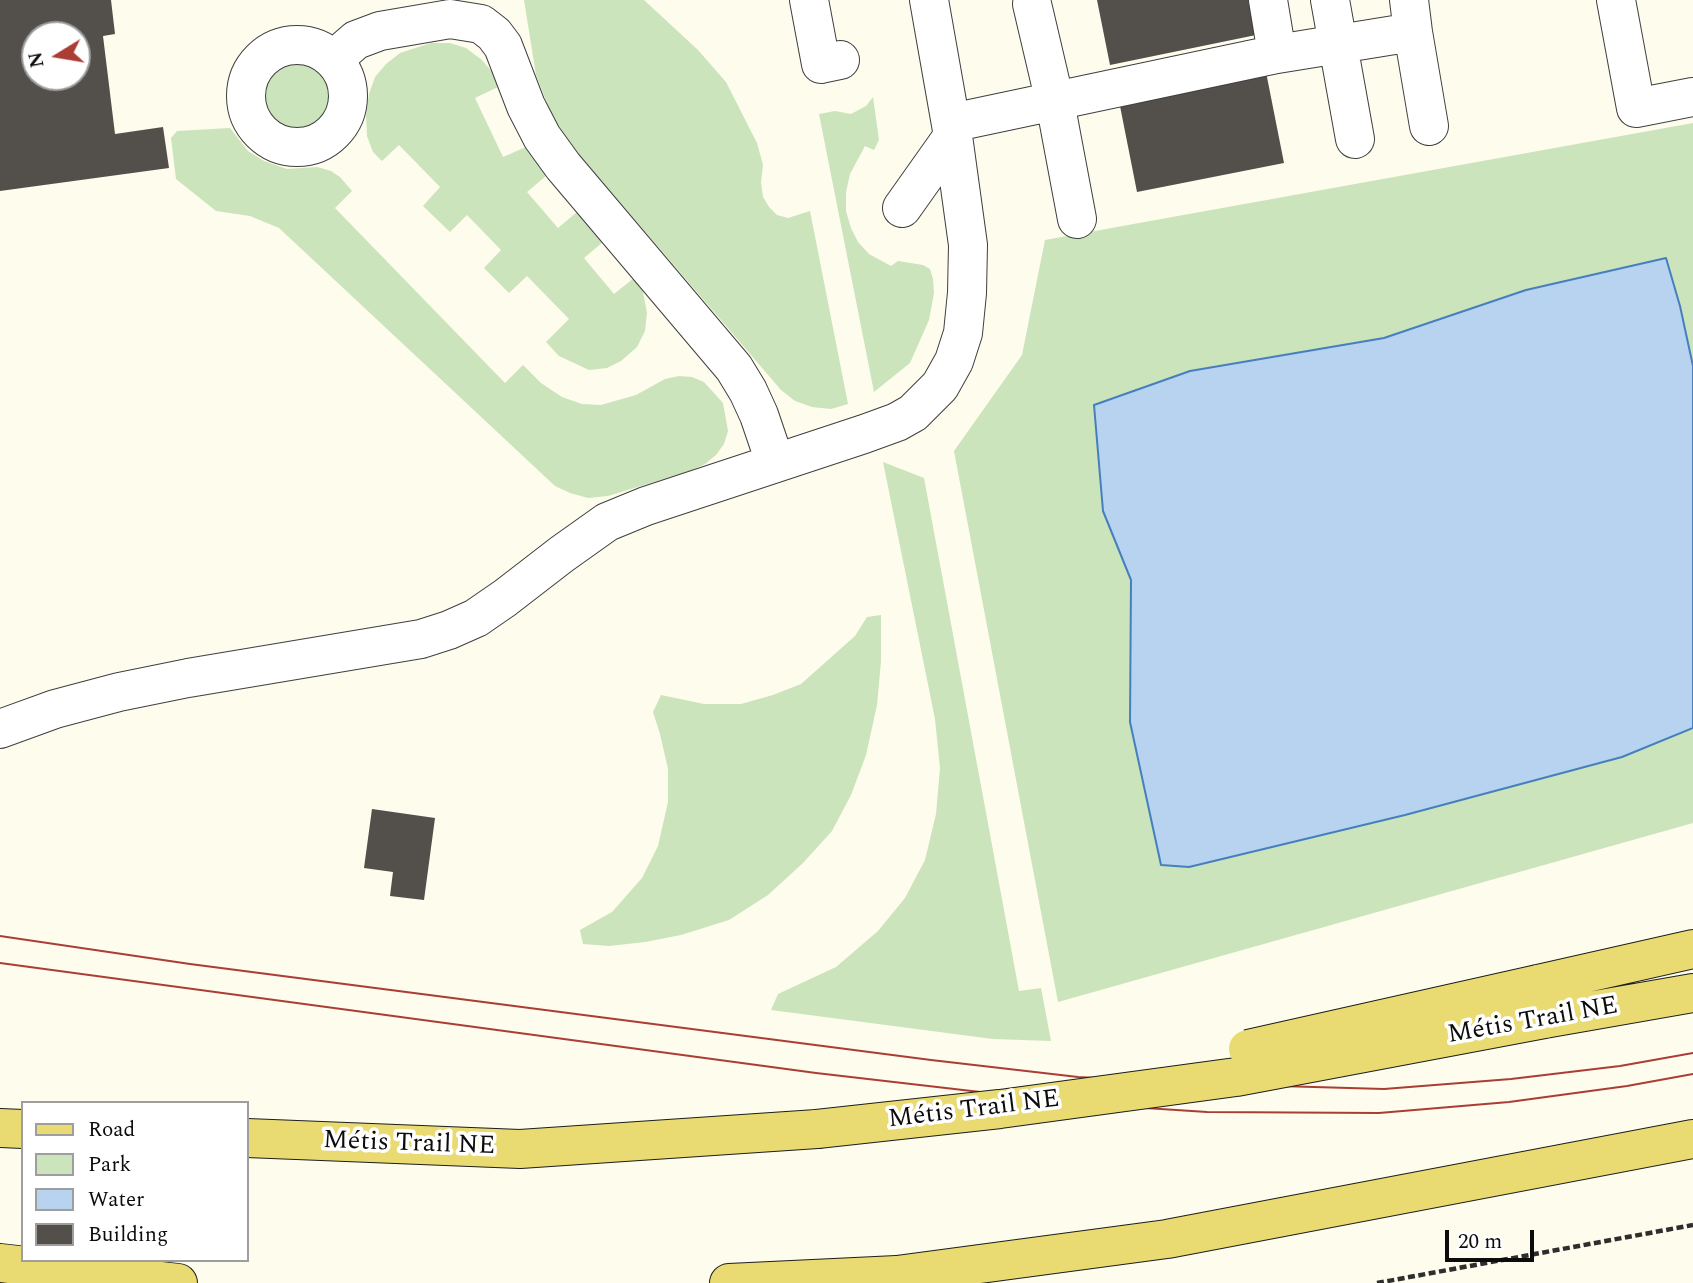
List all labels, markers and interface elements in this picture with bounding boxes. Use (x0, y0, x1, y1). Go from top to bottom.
north arrow (21, 21, 91, 91)
text: N (21, 49, 53, 70)
street label: Métis Trail NE (1445, 992, 1621, 1052)
street label: Métis Trail NE (887, 1085, 1061, 1137)
legend (21, 1101, 248, 1262)
text: Road (88, 1114, 135, 1146)
street label: Métis Trail NE (322, 1126, 496, 1164)
text: Park (88, 1149, 131, 1181)
text: Water (88, 1184, 144, 1216)
scale bar (1448, 1216, 1537, 1260)
text: Building (88, 1219, 168, 1251)
text: 20 m (1458, 1226, 1502, 1258)

